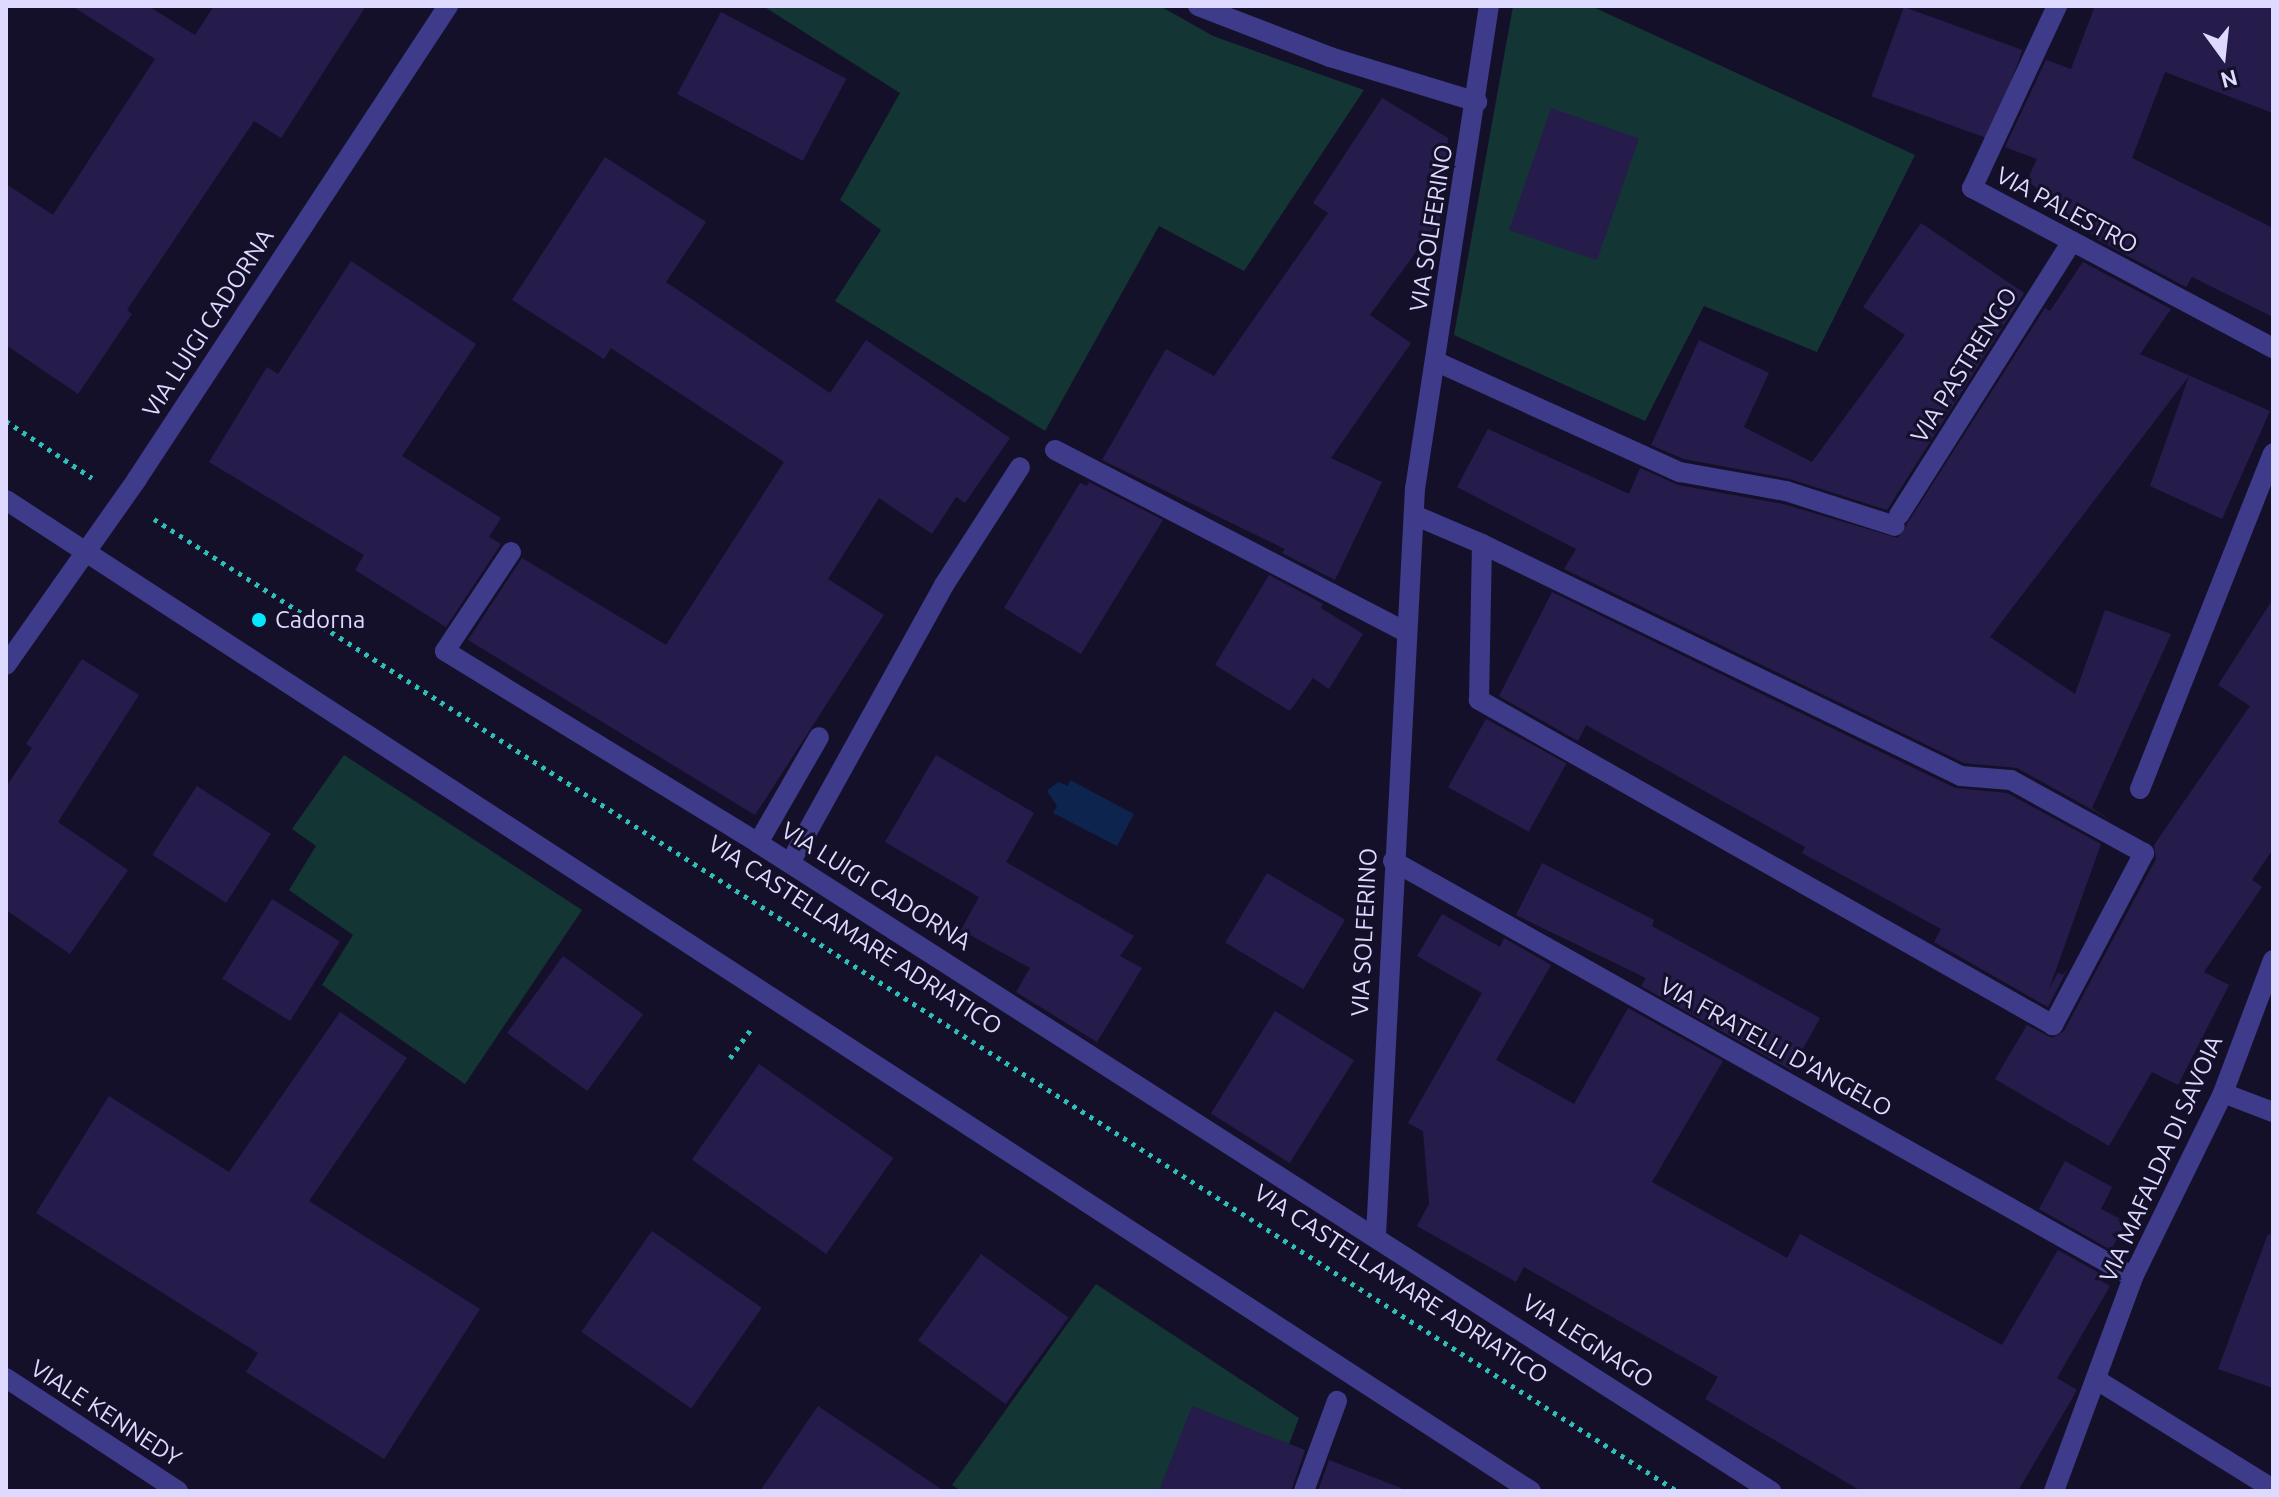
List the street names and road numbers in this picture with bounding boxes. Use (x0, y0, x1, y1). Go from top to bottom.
street label: VIA SOLFERINO (1404, 142, 1458, 314)
street label: VIA PALESTRO (1991, 161, 2143, 259)
street label: VIA LUIGI CADORNA (136, 223, 280, 423)
street label: VIA PASTRENGO (1905, 282, 2023, 448)
street label: VIA LUIGI CADORNA (776, 816, 976, 956)
street label: VIA CASTELLAMARE ADRIATICO (703, 829, 1007, 1041)
street label: VIA SOLFERINO (1345, 847, 1383, 1017)
street label: VIA FRATELLI D'ANGELO (1655, 971, 1897, 1123)
street label: VIA MAFALDA DI SAVOIA (2094, 1031, 2228, 1287)
street label: VIA CASTELLAMARE ADRIATICO (1249, 1178, 1553, 1390)
street label: VIA LEGNAGO (1517, 1288, 1659, 1394)
street label: VIALE KENNEDY (25, 1354, 187, 1472)

